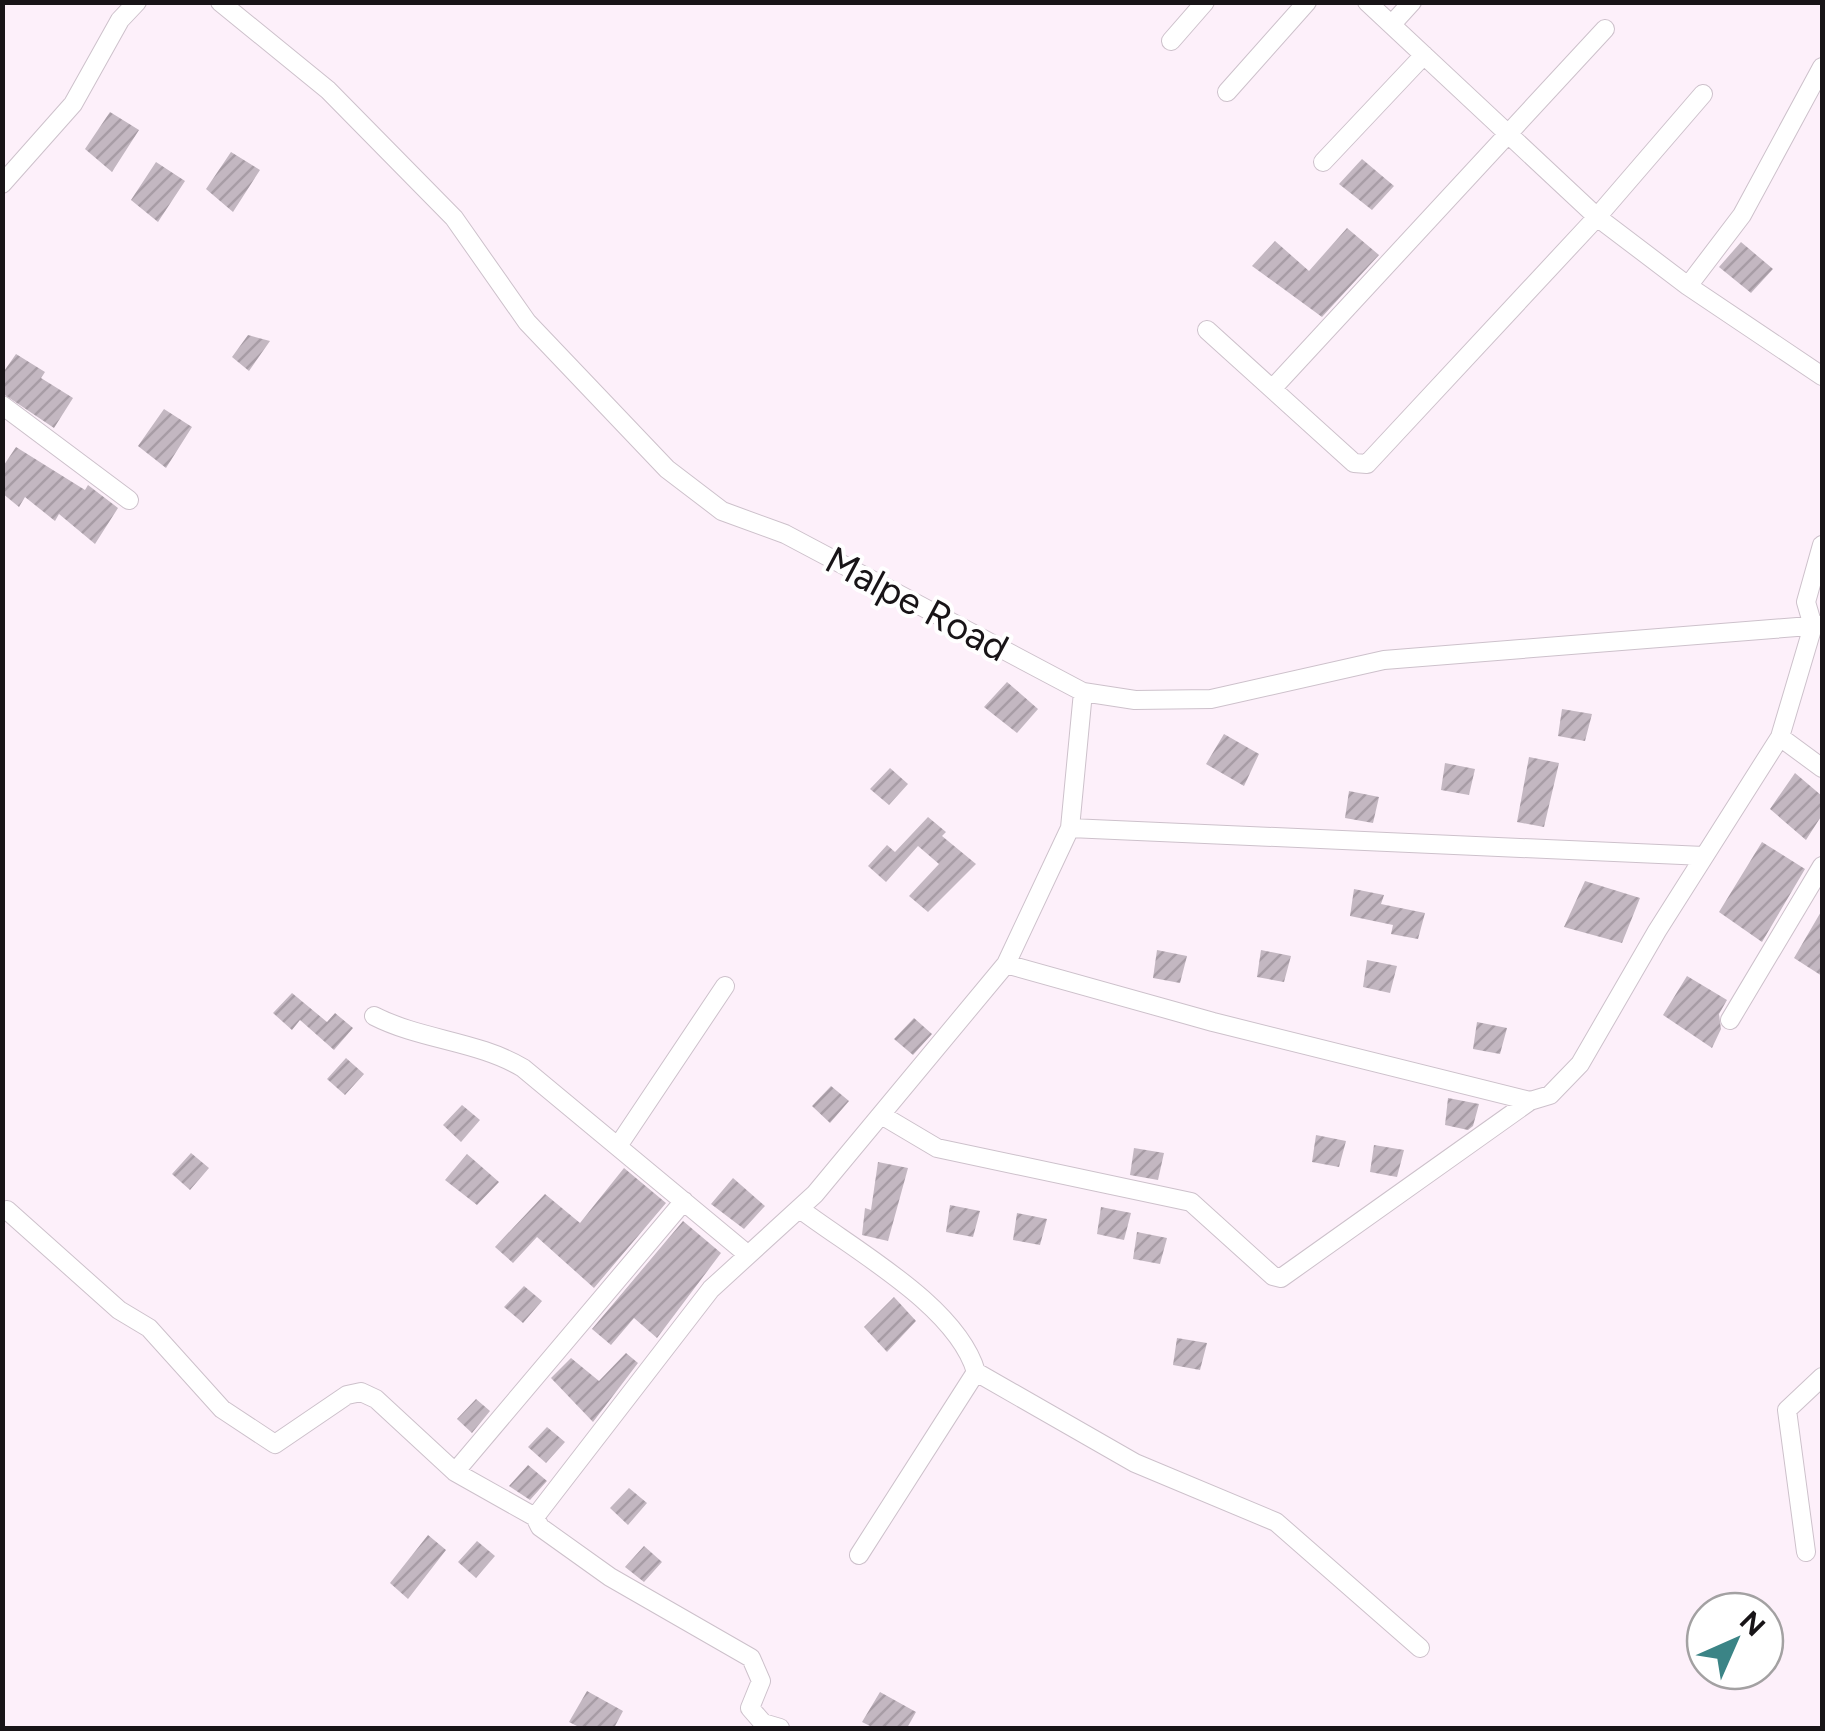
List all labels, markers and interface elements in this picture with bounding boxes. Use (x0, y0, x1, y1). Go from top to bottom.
street label: Malpe Road (818, 537, 1016, 671)
north arrow (1685, 1591, 1785, 1691)
text: N (1733, 1604, 1772, 1643)

